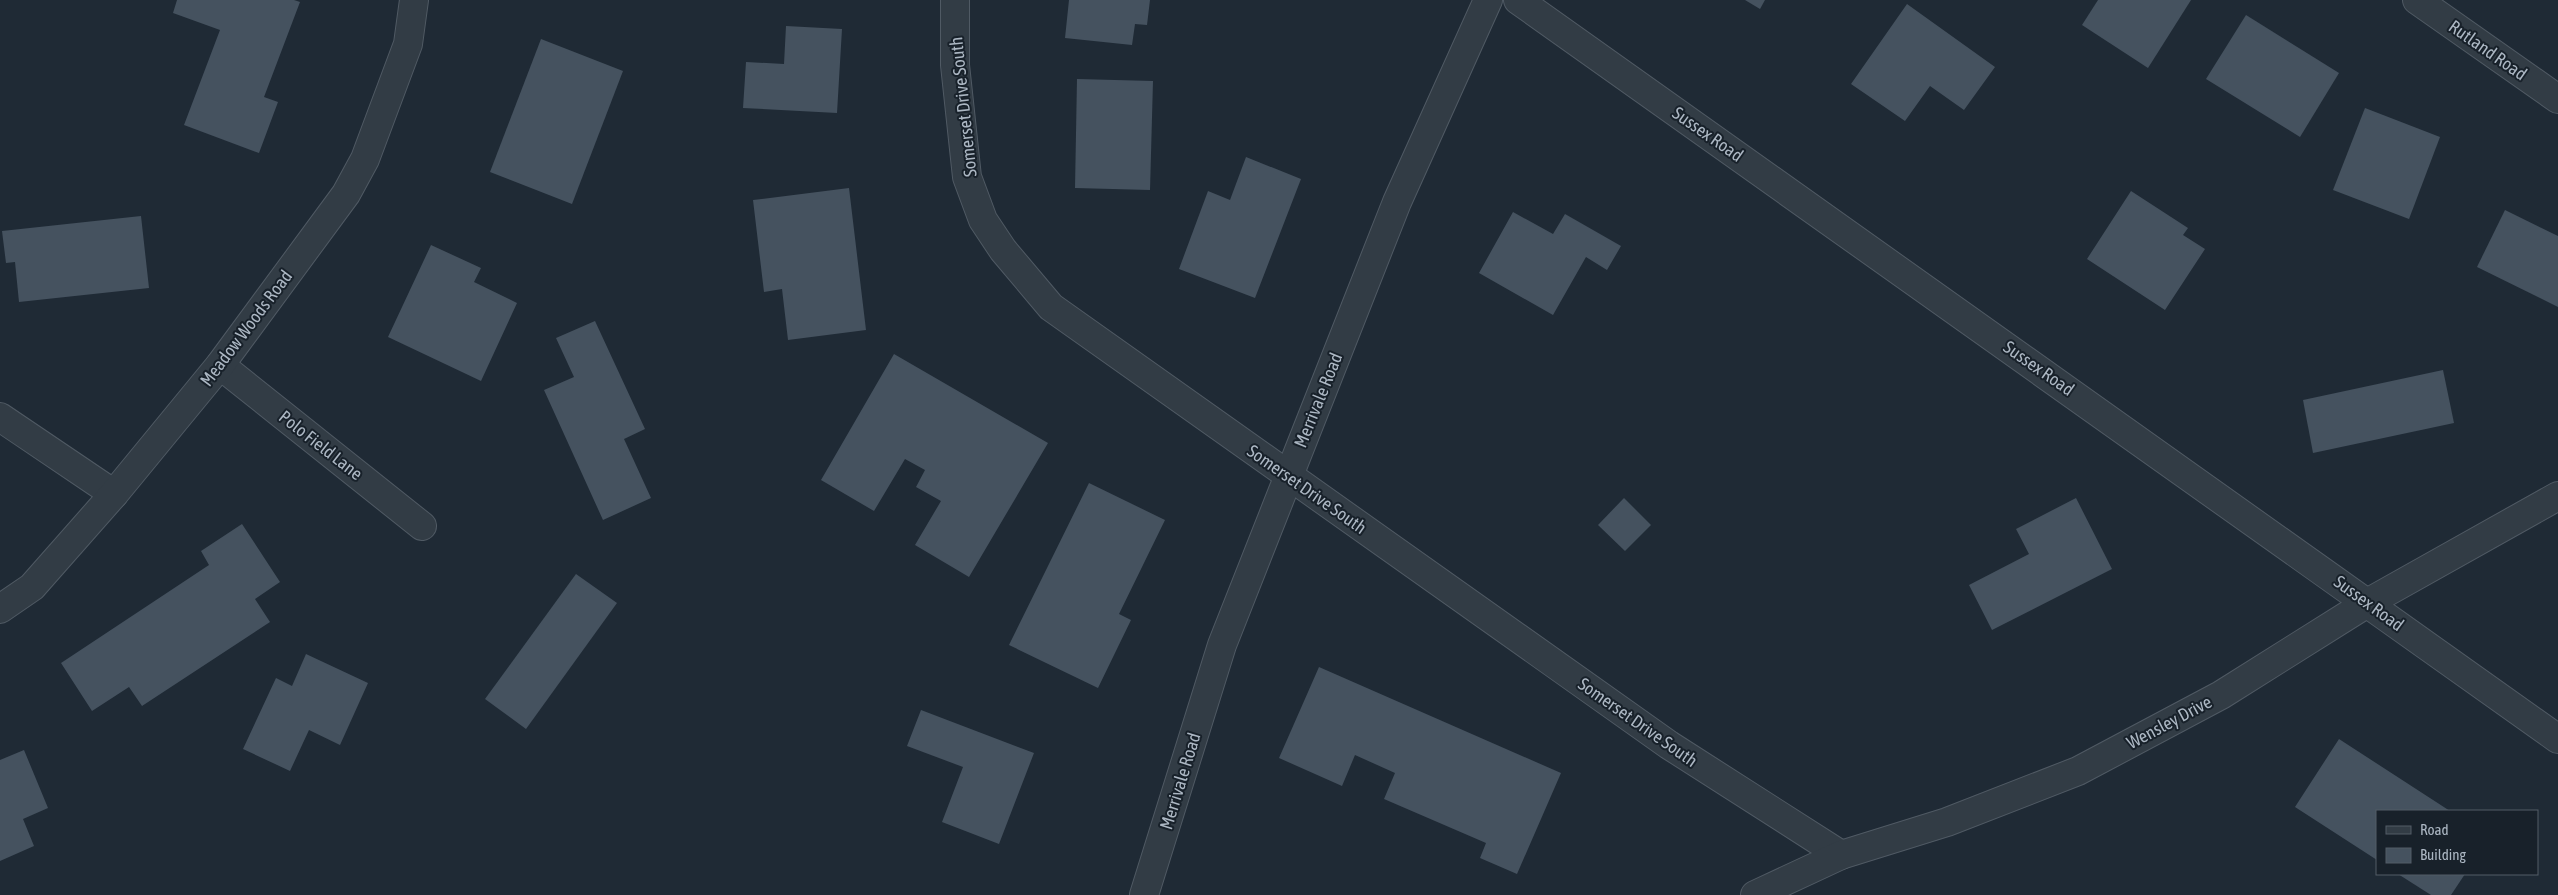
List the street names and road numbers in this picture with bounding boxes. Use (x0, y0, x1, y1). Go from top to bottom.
street label: Rutland Road (2445, 16, 2531, 84)
street label: Somerset Drive South (945, 36, 981, 178)
street label: Sussex Road (1669, 102, 1747, 166)
street label: Meadow Woods Road (196, 266, 296, 390)
street label: Sussex Road (2000, 336, 2078, 400)
street label: Merrivale Road (1289, 350, 1347, 450)
street label: Polo Field Lane (275, 406, 367, 484)
street label: Somerset Drive South (1243, 440, 1371, 538)
street label: Sussex Road (2330, 571, 2408, 635)
street label: Somerset Drive South (1574, 673, 1702, 771)
street label: Wensley Drive (2123, 691, 2215, 753)
street label: Merrivale Road (1155, 730, 1205, 832)

